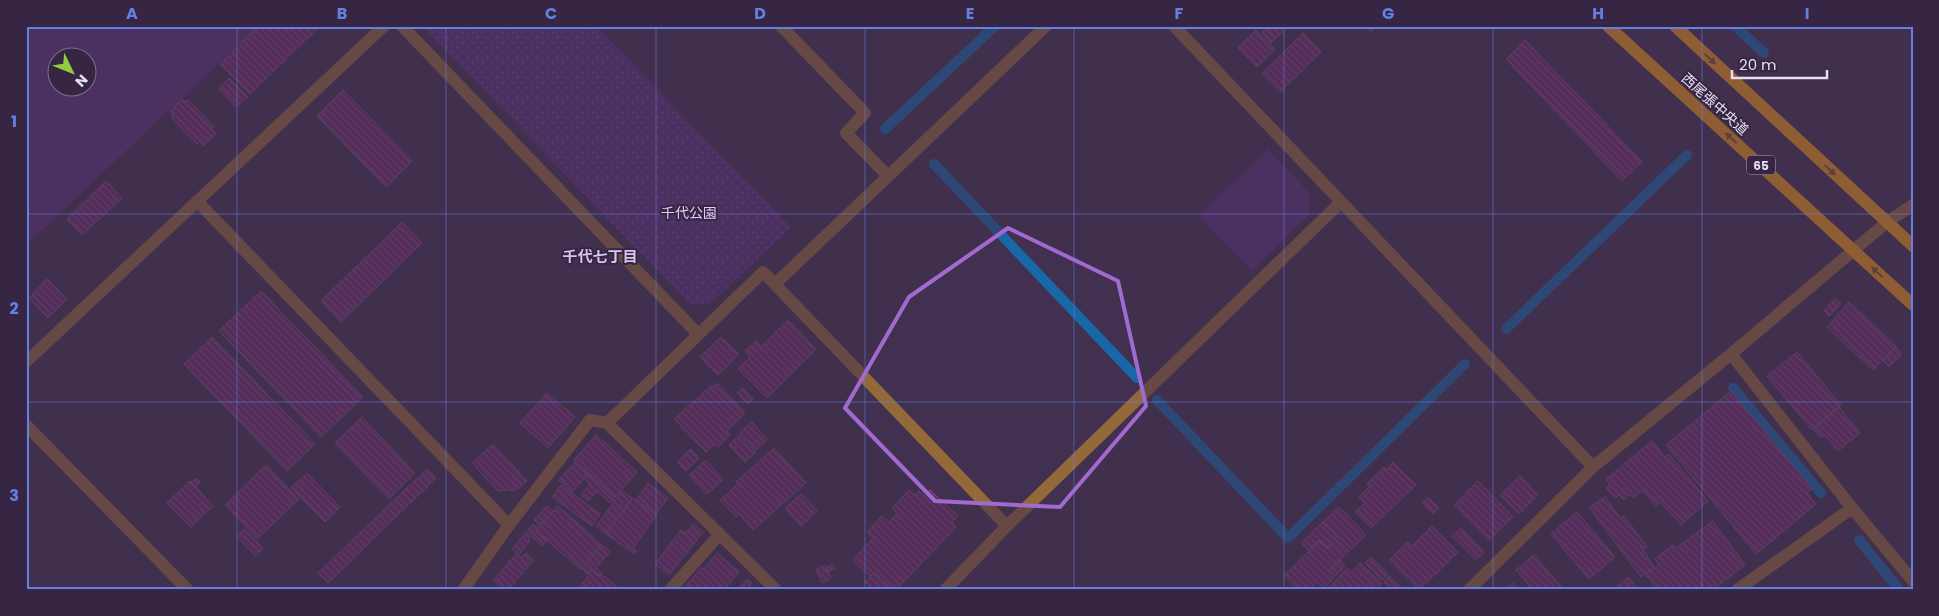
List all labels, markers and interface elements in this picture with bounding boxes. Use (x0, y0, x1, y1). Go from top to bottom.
text: A (126, 2, 138, 25)
text: B (337, 2, 347, 25)
text: C (545, 2, 557, 25)
text: D (754, 2, 766, 25)
text: E (966, 2, 974, 25)
text: F (1175, 2, 1184, 25)
text: G (1382, 2, 1394, 25)
text: H (1592, 2, 1604, 25)
text: I (1805, 2, 1809, 25)
north arrow (48, 48, 98, 98)
scale bar (1732, 48, 1826, 80)
one-way arrow (1704, 53, 1716, 65)
text: 20 m (1739, 54, 1777, 75)
street label: 西尾張中央道 (1677, 68, 1753, 140)
text: N (71, 70, 92, 92)
text: 1 (11, 110, 17, 133)
one-way arrow (1725, 133, 1738, 144)
road number: 65 (1747, 156, 1775, 174)
one-way arrow (1823, 164, 1835, 176)
park label: 千代公園 (661, 203, 717, 223)
district label: 千代七丁目 (562, 246, 638, 267)
one-way arrow (1871, 266, 1883, 278)
text: 2 (9, 297, 19, 320)
text: 3 (9, 484, 19, 507)

